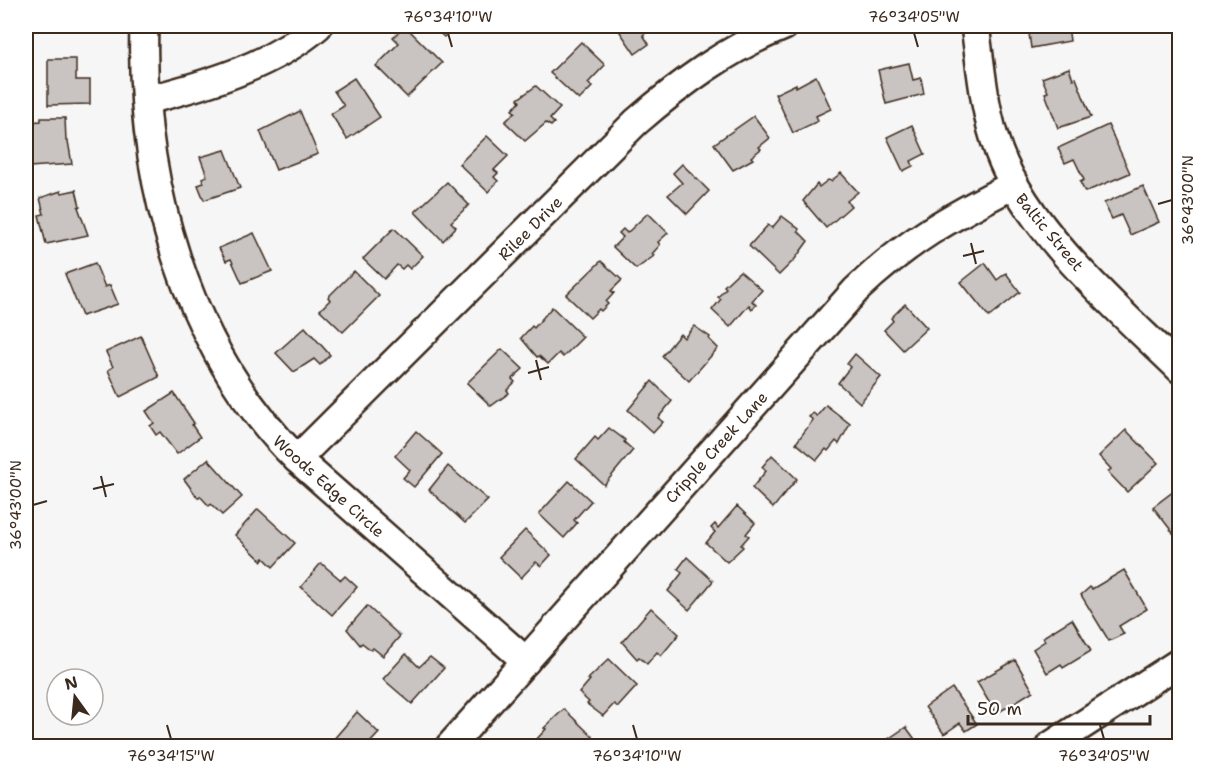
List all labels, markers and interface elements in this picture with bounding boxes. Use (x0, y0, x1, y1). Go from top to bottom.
text: 76°34'10"W (403, 7, 493, 27)
text: 76°34'05"W (868, 7, 960, 27)
text: 36°43'00"N (1178, 155, 1198, 245)
street label: Baltic Street (1011, 189, 1088, 276)
street label: Rilee Drive (494, 192, 567, 265)
street label: Cripple Creek Lane (661, 387, 772, 508)
street label: Woods Edge Circle (268, 431, 389, 542)
text: 36°43'00"N (6, 460, 26, 550)
north arrow (45, 667, 105, 727)
text: N (62, 671, 80, 695)
scale bar (968, 688, 1150, 726)
text: 50 m (977, 697, 1022, 721)
text: 76°34'15"W (127, 746, 215, 766)
text: 76°34'10"W (592, 746, 682, 766)
text: 76°34'05"W (1058, 746, 1150, 766)

